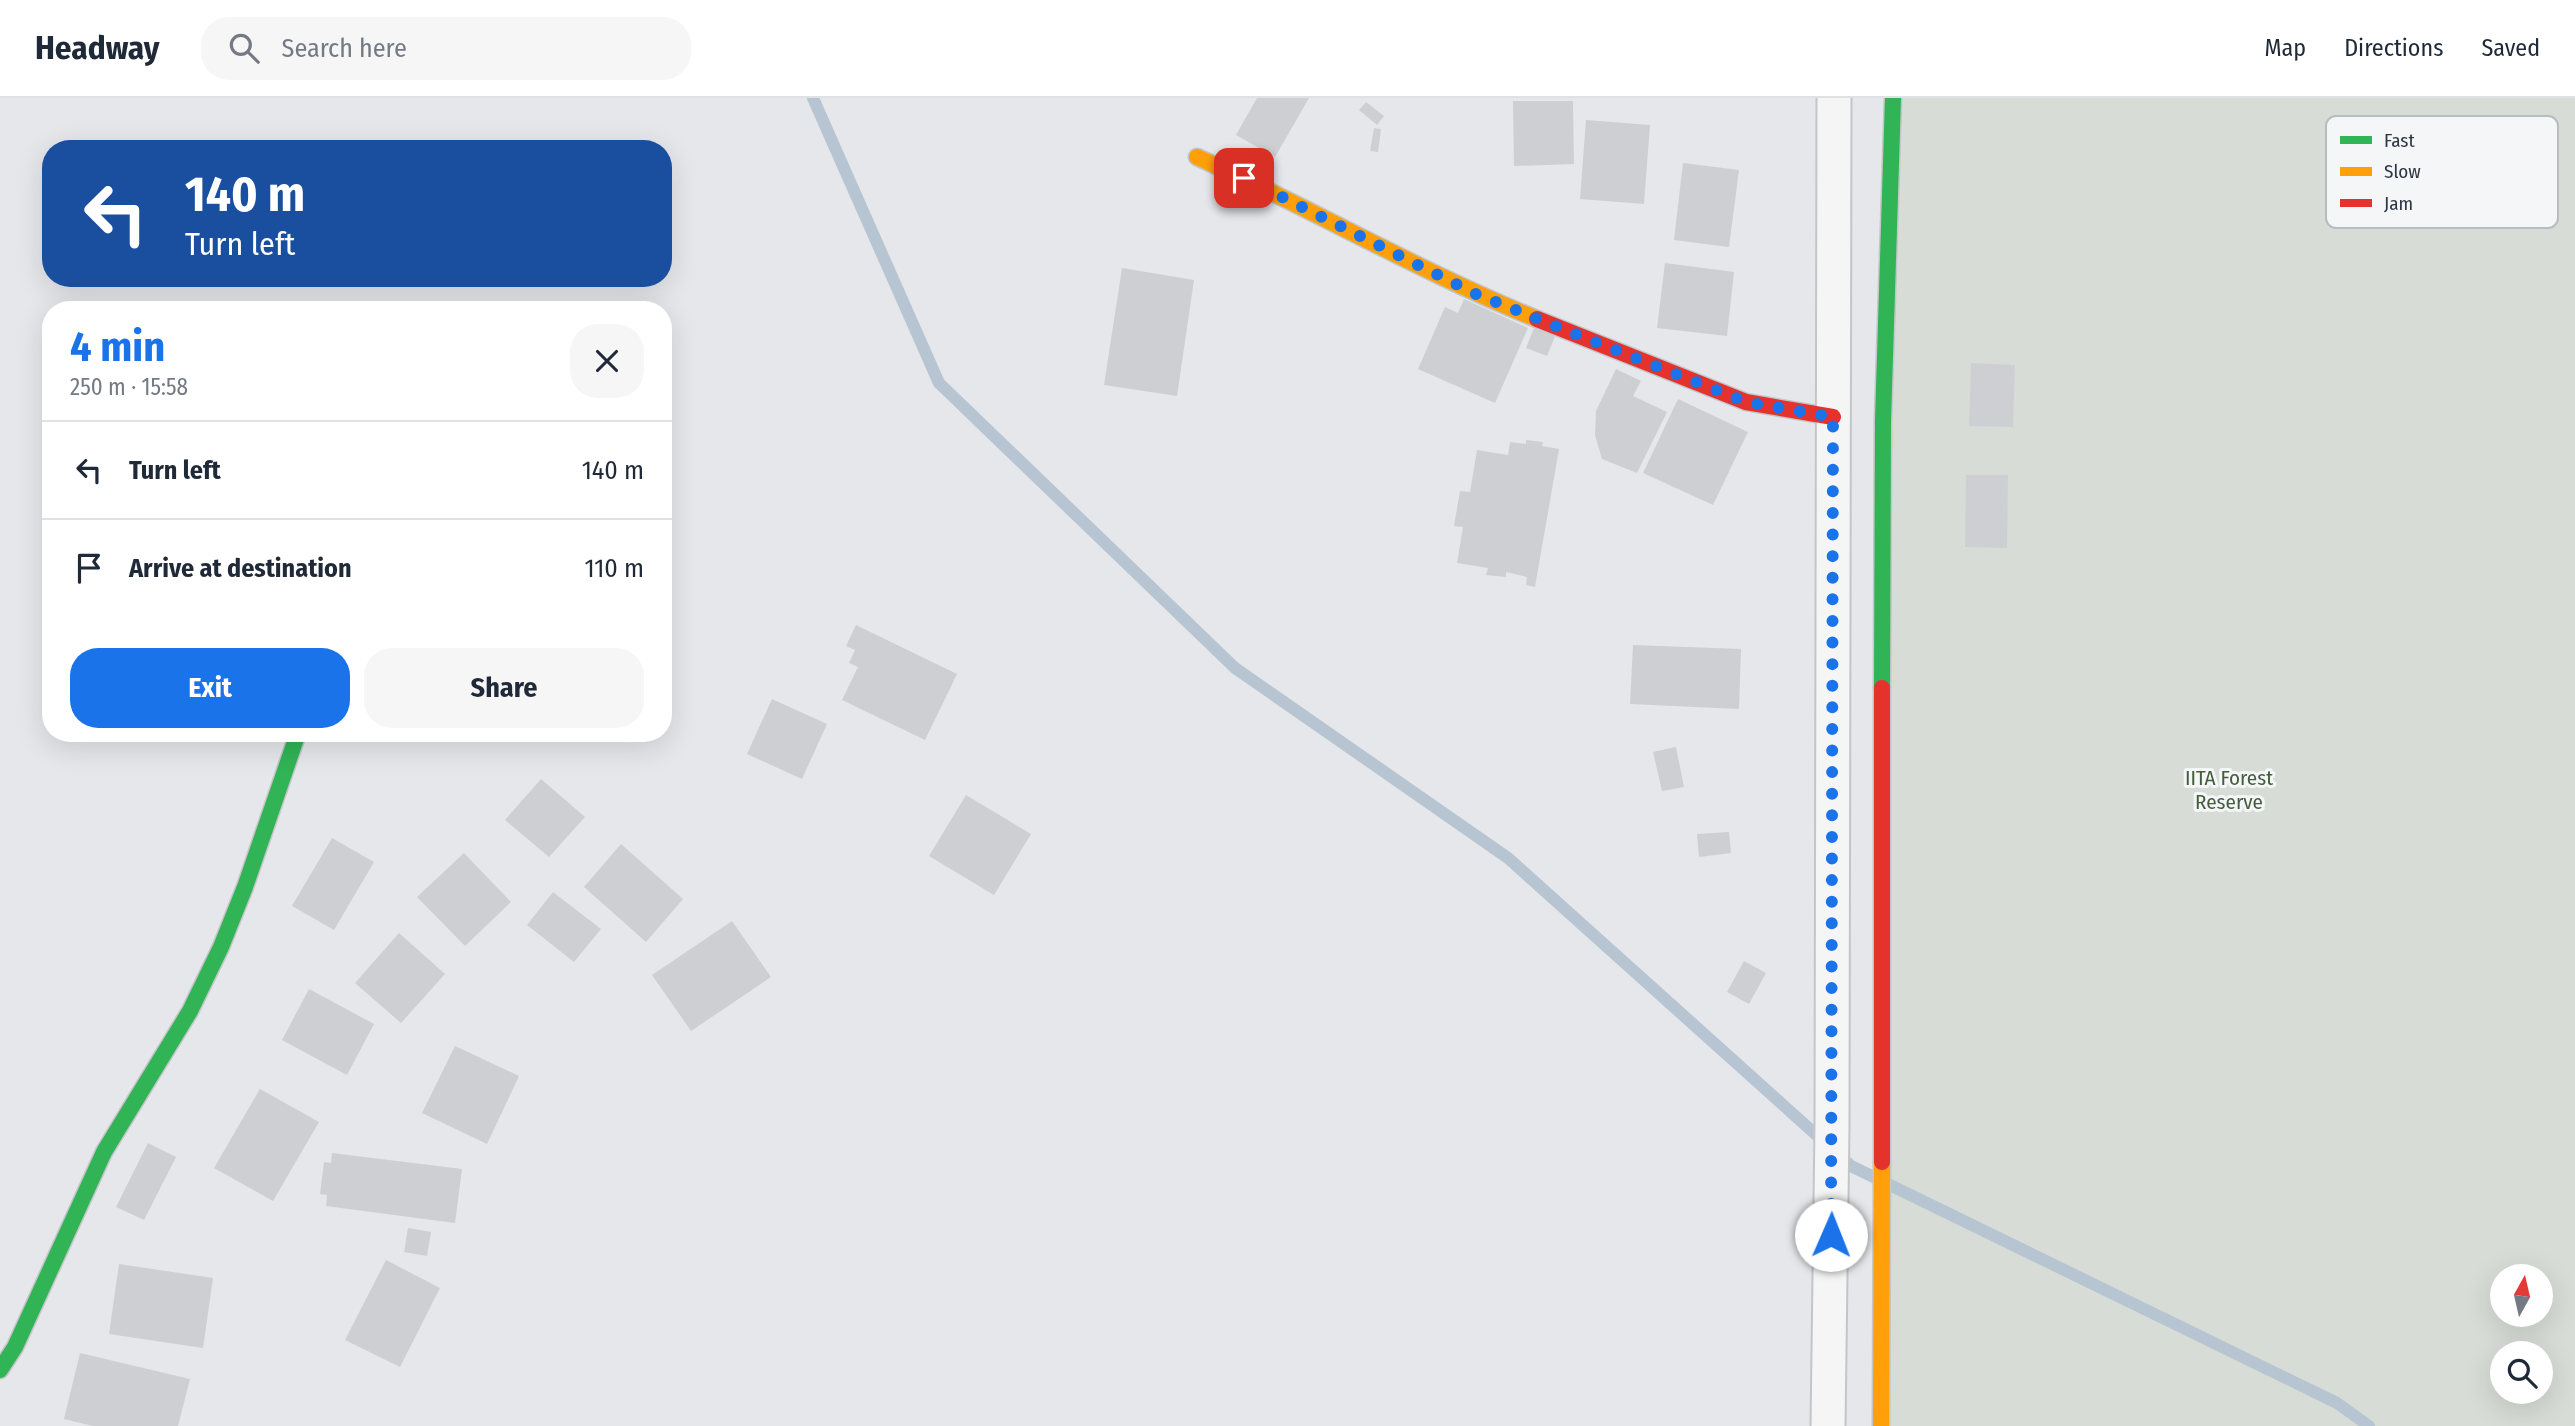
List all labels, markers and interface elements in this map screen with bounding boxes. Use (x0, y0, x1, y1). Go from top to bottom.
search box (201, 17, 691, 80)
text: Headway (35, 28, 159, 68)
icon: search (225, 29, 263, 67)
text: Search here (281, 33, 407, 64)
text: Map (2265, 34, 2306, 62)
text: Directions (2344, 34, 2443, 62)
text: Saved (2481, 34, 2540, 62)
legend (2326, 116, 2558, 228)
text: Fast (2384, 129, 2415, 152)
pin (1214, 148, 1274, 208)
icon: arrive (1225, 159, 1263, 197)
text: Slow (2384, 160, 2421, 183)
text: 140 m (185, 165, 305, 224)
icon: left (70, 168, 161, 259)
text: Jam (2384, 192, 2413, 215)
text: Turn left (185, 225, 295, 263)
text: 4 min (70, 322, 165, 372)
button: close (570, 324, 644, 398)
text: 250 m · 15:58 (70, 373, 188, 401)
icon: left (70, 451, 108, 489)
text: Turn left (129, 455, 221, 486)
text: 140 m (582, 455, 644, 486)
icon: arrive (70, 549, 108, 587)
text: Arrive at destination (129, 553, 352, 584)
text: 110 m (584, 553, 644, 584)
button: Exit (70, 648, 350, 728)
button: Share (364, 648, 644, 728)
park label: IITA Forest Reserve (2185, 765, 2273, 815)
position arrow (1794, 1198, 1868, 1272)
north arrow (2490, 1264, 2553, 1326)
map controls (2490, 1264, 2553, 1404)
button: search (2490, 1341, 2553, 1404)

